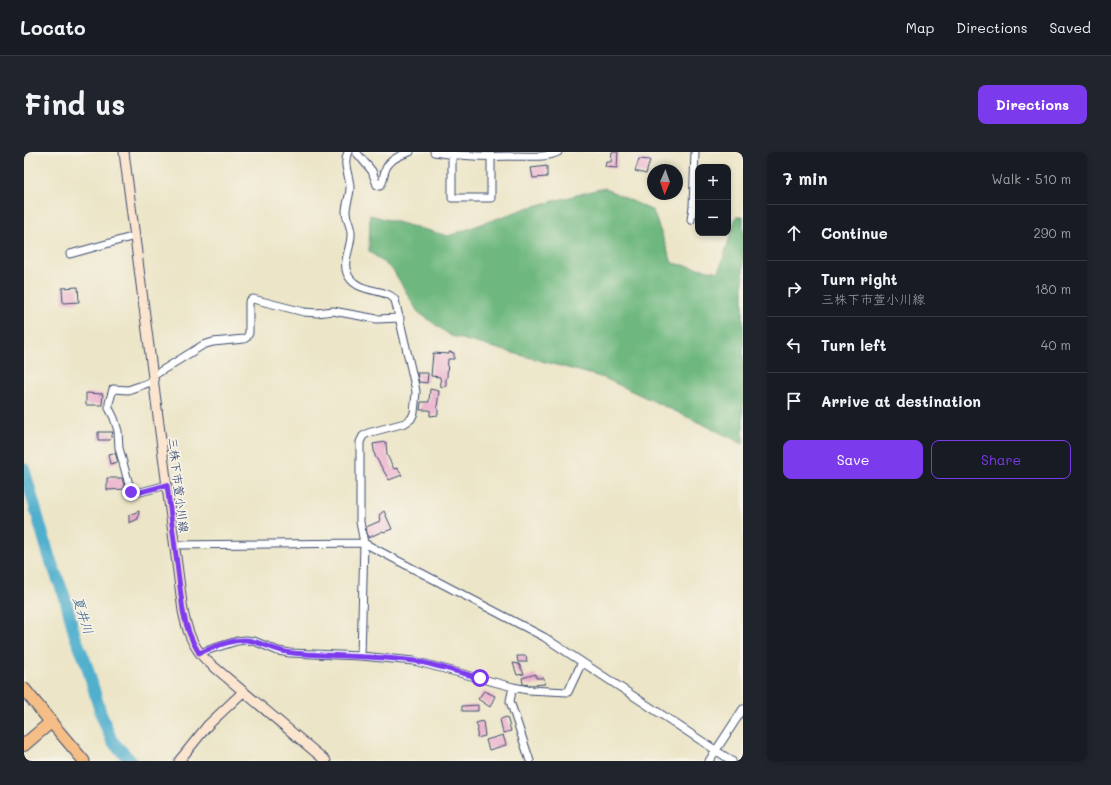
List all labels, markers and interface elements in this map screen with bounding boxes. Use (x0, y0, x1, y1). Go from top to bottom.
text: Locato (20, 15, 86, 40)
text: Map (906, 18, 934, 37)
text: Directions (956, 18, 1027, 37)
text: Saved (1049, 18, 1091, 37)
button: Directions (978, 85, 1087, 124)
text: Find us (24, 86, 125, 122)
north arrow (647, 164, 683, 200)
map controls (695, 164, 731, 236)
button: + (695, 164, 731, 200)
text: 7 min (783, 167, 828, 189)
text: Walk · 510 m (991, 170, 1071, 187)
button: − (695, 200, 731, 236)
icon: ahead (783, 222, 805, 244)
text: Continue (821, 223, 888, 243)
text: 290 m (1034, 224, 1071, 241)
text: Turn right (821, 269, 898, 289)
icon: right (783, 278, 805, 300)
text: 180 m (1035, 280, 1071, 297)
text: 三株下市萱小川線 (821, 290, 925, 307)
icon: left (783, 334, 805, 356)
text: Turn left (821, 335, 886, 355)
text: 40 m (1041, 336, 1071, 353)
icon: arrive (783, 390, 805, 412)
text: Arrive at destination (821, 391, 981, 411)
street label: 三株下市萱小川線 (165, 436, 193, 534)
button: Save (783, 440, 923, 479)
button: Share (931, 440, 1071, 479)
route end (122, 483, 140, 501)
water label: 夏井川 (70, 594, 98, 636)
route start (471, 669, 489, 687)

